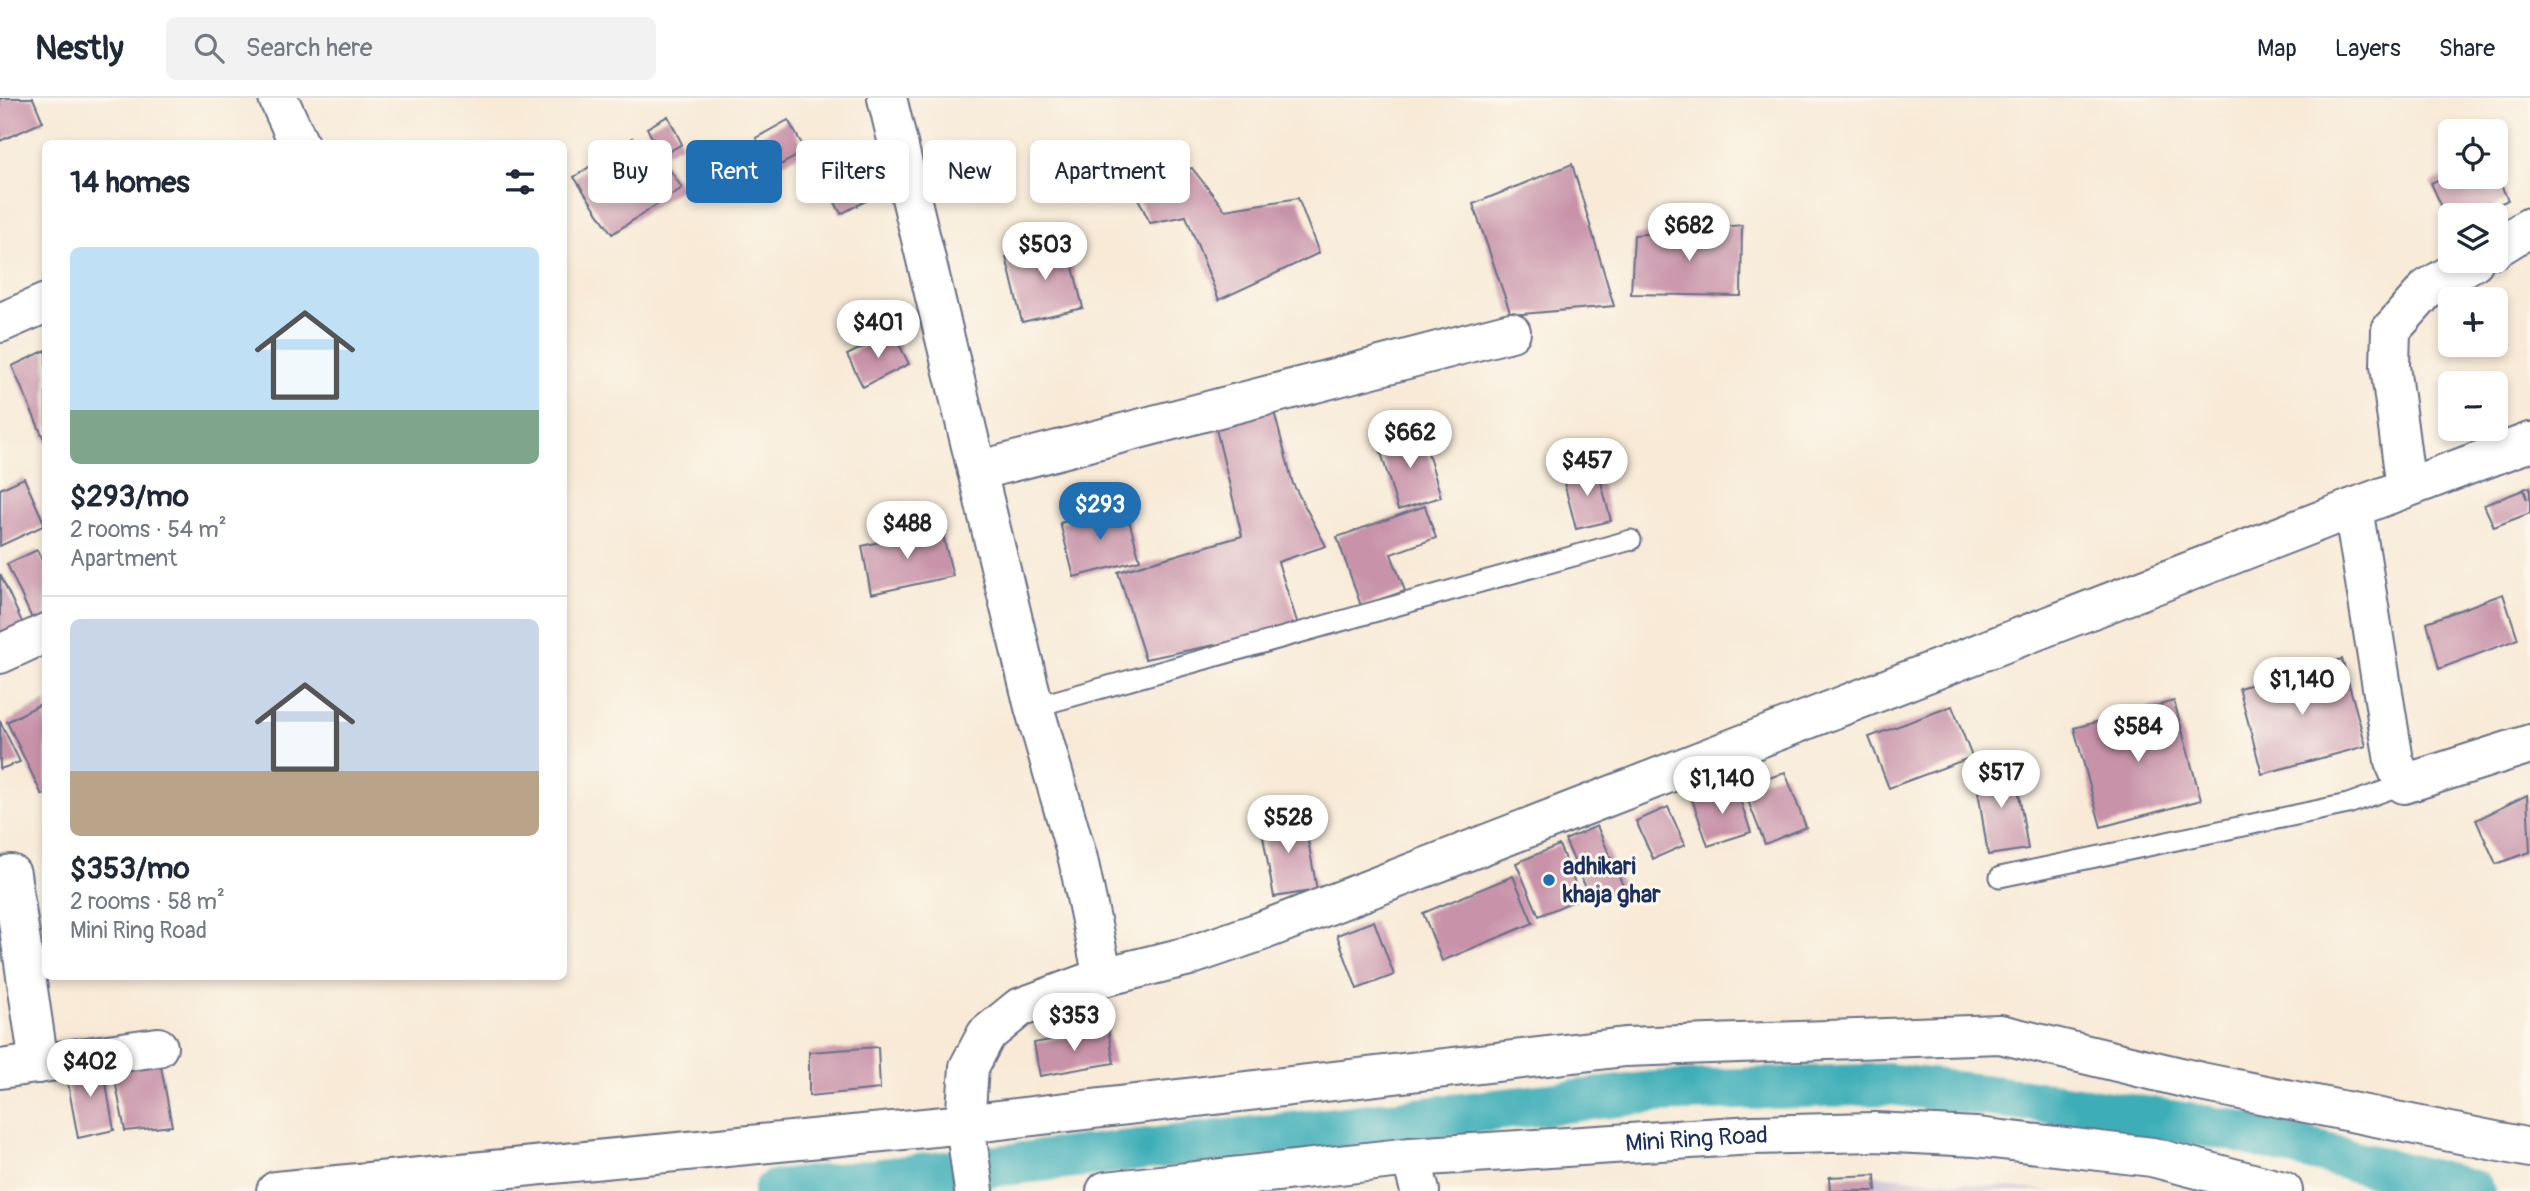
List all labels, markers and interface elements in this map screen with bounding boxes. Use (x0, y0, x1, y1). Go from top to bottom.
search box (166, 17, 656, 80)
text: Nestly (35, 28, 124, 69)
icon: search (190, 29, 228, 67)
text: Search here (246, 32, 373, 64)
text: Map (2257, 34, 2297, 63)
text: Layers (2335, 34, 2401, 63)
text: Share (2439, 34, 2495, 63)
map controls (2438, 119, 2508, 441)
button: locate (2438, 119, 2508, 189)
chip: Buy (588, 140, 672, 203)
chip: Rent (686, 140, 782, 203)
chip: Filters (796, 140, 909, 203)
chip: New (923, 140, 1016, 203)
chip: Apartment (1030, 140, 1190, 203)
icon: filters (501, 163, 539, 201)
text: 14 homes (70, 164, 190, 201)
button: layers (2438, 203, 2508, 273)
pin: $682 (1648, 204, 1730, 263)
text: $682 (1664, 211, 1714, 240)
pin: $503 (1004, 222, 1086, 282)
text: $503 (1018, 230, 1072, 259)
button: + (2438, 287, 2508, 357)
icon: home (242, 292, 368, 418)
pin: $401 (837, 300, 919, 360)
text: $401 (853, 308, 903, 337)
button: − (2438, 371, 2508, 441)
pin: $662 (1369, 410, 1451, 470)
text: $662 (1384, 418, 1436, 447)
pin: $457 (1546, 438, 1628, 498)
text: $457 (1562, 446, 1612, 475)
text: $293/mo (70, 478, 189, 515)
pin: $293 (1059, 482, 1141, 542)
text: $293 (1075, 490, 1125, 519)
pin: $488 (866, 502, 948, 561)
text: $488 (883, 509, 932, 538)
text: 2 rooms · 54 m² (70, 515, 227, 544)
text: Apartment (70, 544, 177, 573)
pin: $1,140 (2245, 658, 2359, 717)
icon: home (242, 664, 368, 790)
text: $1,140 (2269, 665, 2335, 694)
pin: $584 (2097, 704, 2179, 764)
text: $584 (2113, 712, 2163, 741)
pin: $517 (1960, 750, 2042, 810)
pin: $1,140 (1665, 756, 1779, 816)
text: $517 (1978, 758, 2024, 787)
text: $1,140 (1689, 764, 1755, 793)
pin: $528 (1247, 796, 1329, 855)
text: $528 (1263, 803, 1313, 832)
text: $353/mo (70, 850, 190, 887)
place label: adhikari khaja ghar (1562, 852, 1661, 909)
marker: adhikari khaja ghar (1541, 872, 1557, 888)
text: 2 rooms · 58 m² (70, 887, 225, 916)
text: Mini Ring Road (70, 916, 207, 945)
pin: $353 (1033, 993, 1115, 1053)
text: $353 (1049, 1001, 1099, 1030)
pin: $402 (49, 1040, 131, 1099)
text: $402 (63, 1047, 117, 1076)
street label: Mini Ring Road (1624, 1121, 1768, 1158)

